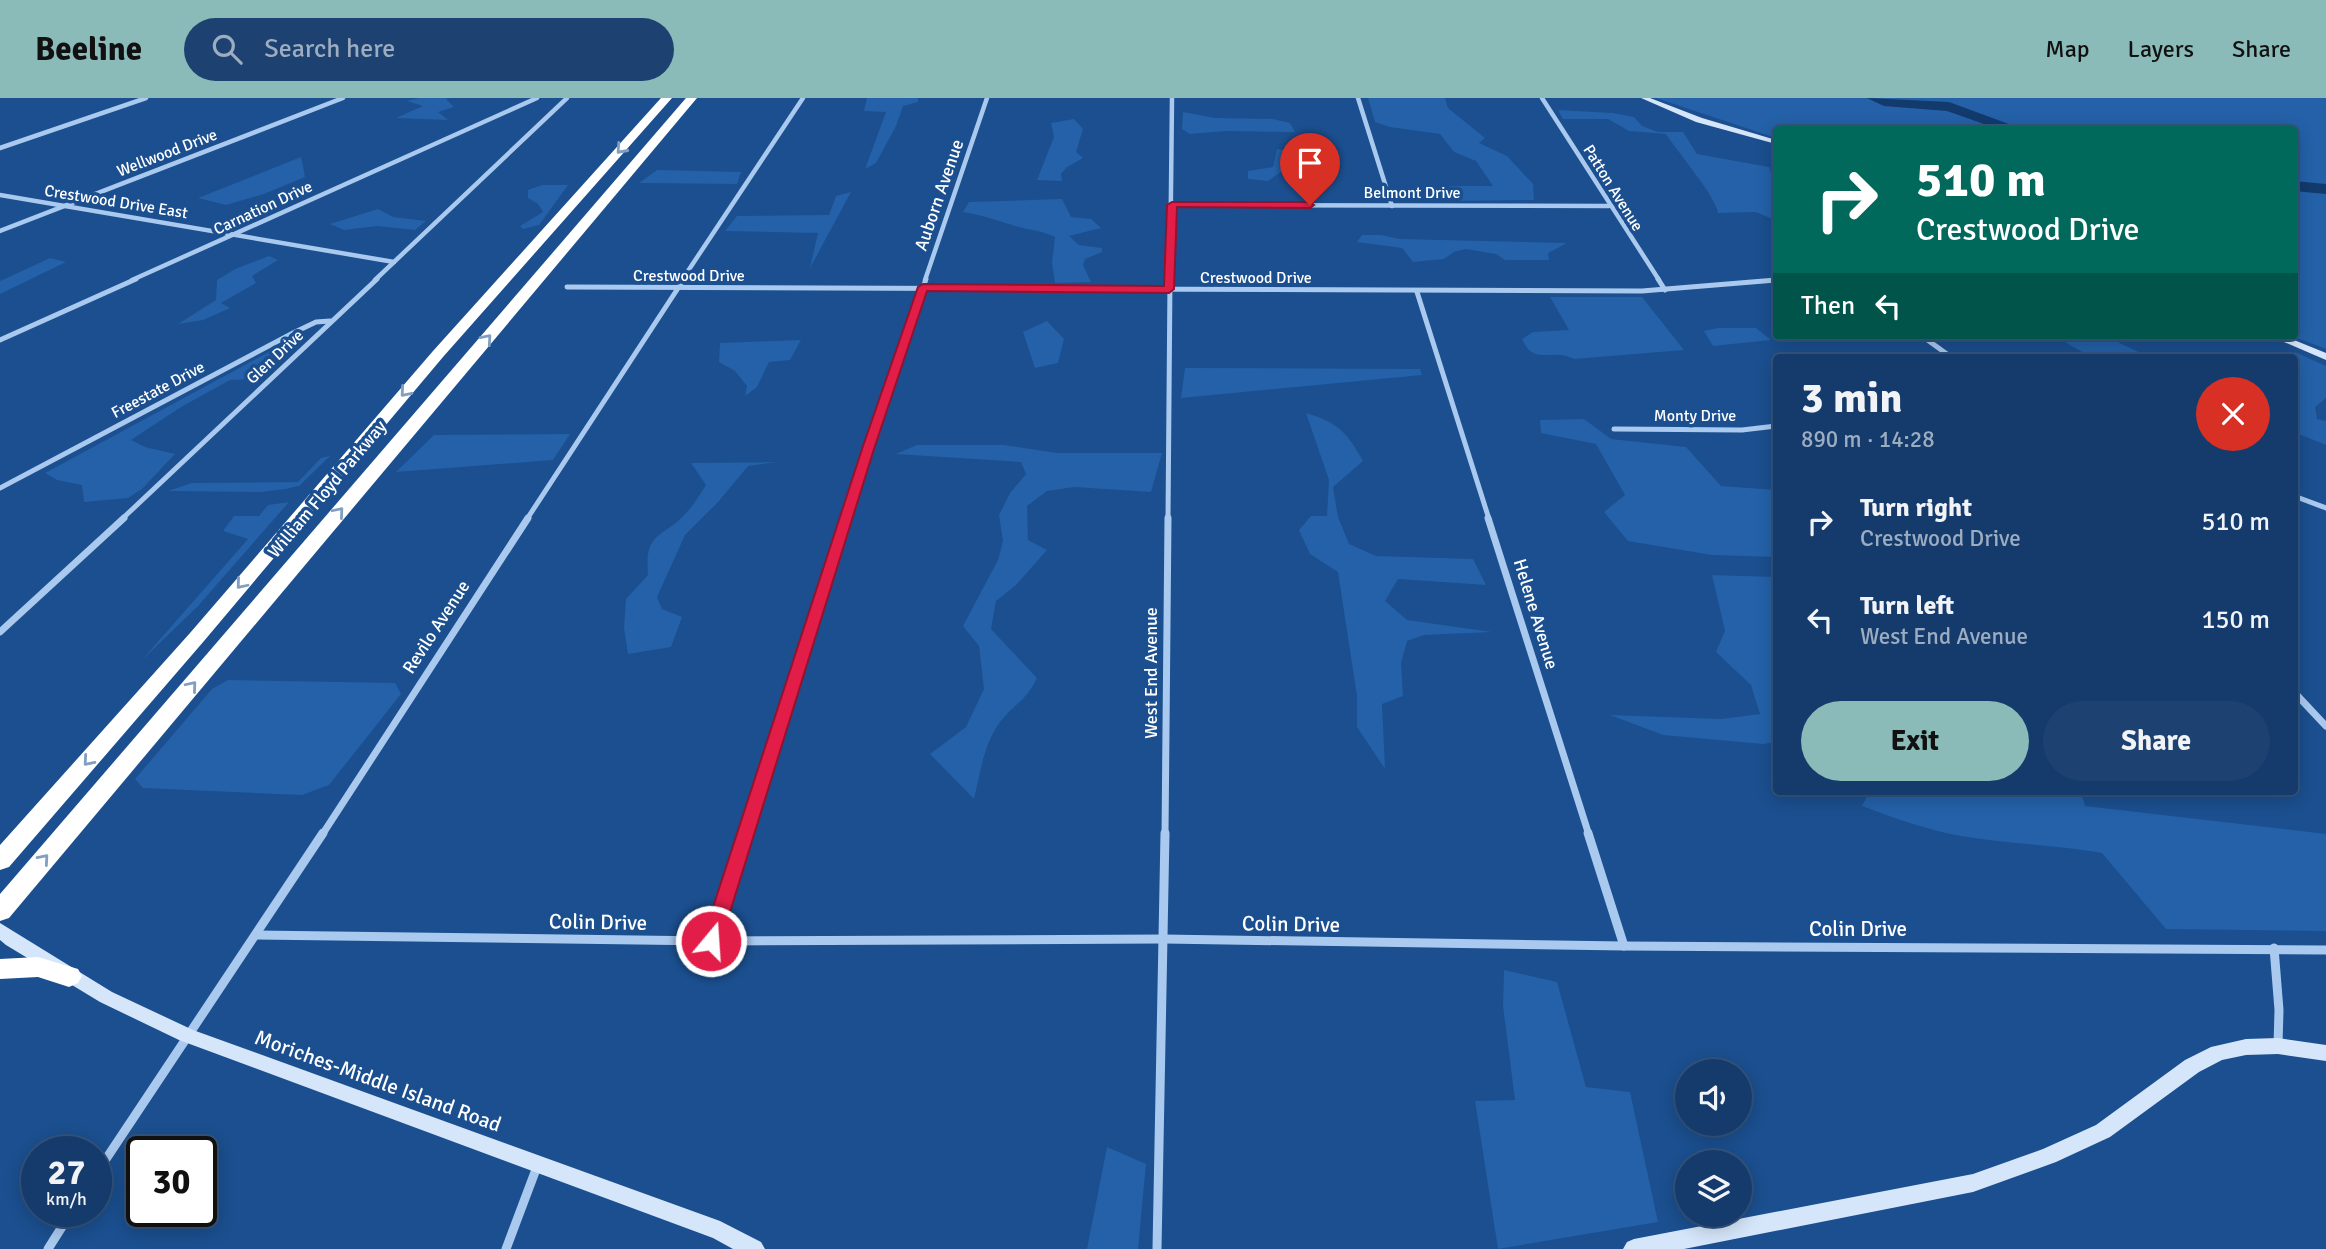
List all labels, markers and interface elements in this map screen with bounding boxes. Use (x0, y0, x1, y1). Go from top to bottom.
search box (184, 18, 674, 81)
text: Beeline (35, 29, 142, 70)
icon: search (208, 30, 246, 68)
text: Search here (264, 33, 395, 65)
text: Map (2045, 34, 2090, 64)
text: Layers (2128, 34, 2194, 64)
text: Share (2232, 34, 2291, 64)
street label: Wellwood Drive (114, 125, 220, 181)
pin (1280, 133, 1340, 205)
street label: Auborn Avenue (910, 136, 968, 254)
one-way arrow (617, 141, 629, 154)
street label: Patton Avenue (1578, 141, 1648, 235)
icon: arrive (1291, 144, 1329, 182)
text: 510 m (1916, 150, 2046, 210)
icon: right (1801, 154, 1892, 245)
street label: Carnation Drive (210, 176, 316, 240)
street label: Crestwood Drive East (43, 181, 190, 223)
street label: Belmont Drive (1363, 183, 1461, 203)
text: Crestwood Drive (1916, 210, 2140, 249)
street label: Crestwood Drive (633, 266, 745, 286)
street label: Crestwood Drive (1200, 268, 1312, 288)
icon: left (1869, 287, 1907, 325)
text: Then (1801, 290, 1855, 322)
street label: Glen Drive (242, 326, 308, 388)
one-way arrow (479, 335, 491, 348)
street label: Freestate Drive (108, 357, 208, 423)
text: 3 min (1801, 373, 1902, 424)
button: close (2196, 377, 2270, 451)
one-way arrow (401, 384, 413, 397)
street label: Monty Drive (1654, 406, 1736, 426)
street label: William Floyd Parkway (263, 415, 391, 562)
text: 890 m · 14:28 (1801, 425, 1935, 454)
text: Turn right (1860, 492, 1972, 524)
icon: right (1801, 503, 1839, 541)
text: 510 m (2201, 506, 2270, 538)
one-way arrow (331, 508, 343, 521)
text: Crestwood Drive (1860, 524, 2021, 553)
street label: Helene Avenue (1509, 556, 1563, 672)
one-way arrow (237, 575, 249, 588)
street label: Revilo Avenue (398, 576, 474, 678)
text: Turn left (1860, 590, 1954, 622)
icon: left (1801, 601, 1839, 639)
text: 150 m (2201, 604, 2270, 636)
street label: West End Avenue (1140, 607, 1162, 739)
text: West End Avenue (1860, 622, 2028, 651)
one-way arrow (184, 681, 196, 694)
button: Exit (1801, 701, 2029, 781)
button: Share (2043, 701, 2270, 781)
one-way arrow (84, 753, 96, 766)
one-way arrow (36, 854, 48, 867)
position arrow (674, 904, 748, 978)
street label: Colin Drive (549, 908, 647, 936)
street label: Colin Drive (1242, 910, 1340, 938)
street label: Colin Drive (1809, 916, 1907, 942)
street label: Moriches-Middle Island Road (251, 1024, 505, 1138)
map controls (1675, 1059, 1752, 1227)
button: sound (1675, 1059, 1752, 1136)
speed limit sign: 30 (126, 1136, 217, 1227)
button: layers (1675, 1150, 1752, 1227)
text: 27 (48, 1151, 85, 1194)
text: km/h (46, 1188, 87, 1210)

